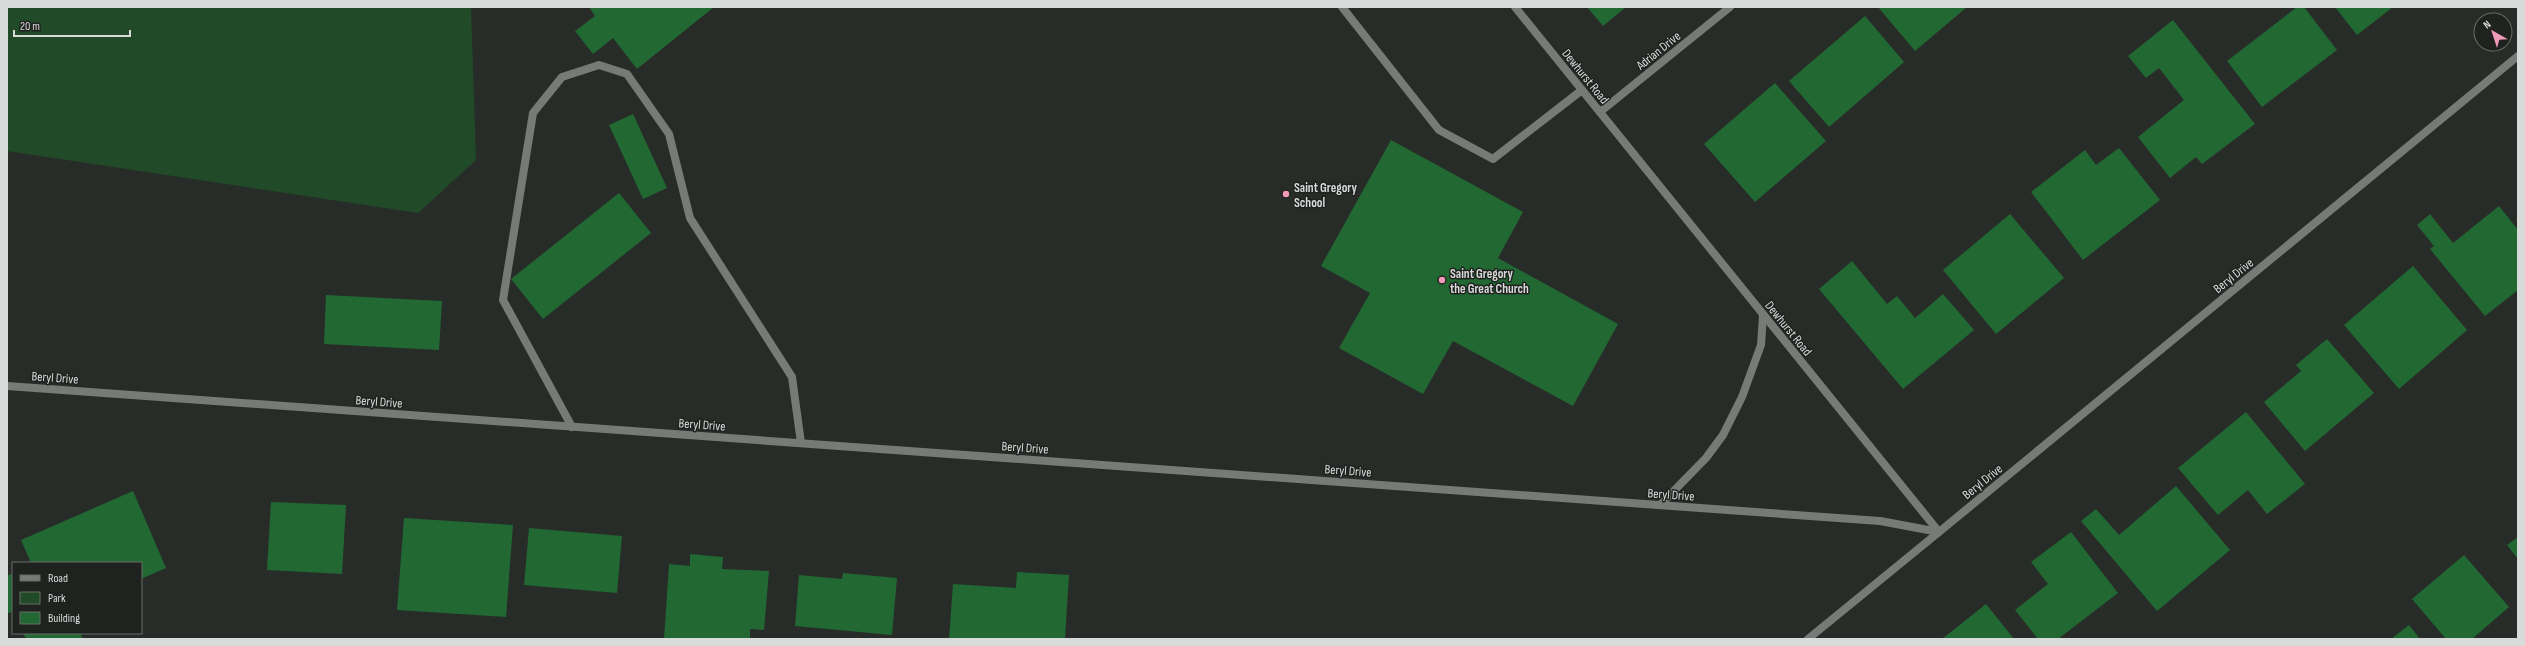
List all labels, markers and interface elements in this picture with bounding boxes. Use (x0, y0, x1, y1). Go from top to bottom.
scale bar (14, 12, 130, 38)
north arrow (2473, 12, 2513, 52)
text: N (2481, 18, 2493, 32)
text: 20 m (20, 19, 40, 34)
street label: Adrian Drive (1632, 28, 1684, 74)
street label: Dewhurst Road (1558, 46, 1612, 107)
place label: Saint Gregory School (1294, 180, 1357, 211)
marker: Saint Gregory School (1281, 189, 1291, 199)
street label: Beryl Drive (2210, 255, 2257, 297)
place label: Saint Gregory the Great Church (1450, 266, 1529, 297)
marker: Saint Gregory the Great Church (1437, 275, 1447, 285)
street label: Dewhurst Road (1761, 298, 1815, 359)
street label: Beryl Drive (31, 368, 79, 388)
street label: Beryl Drive (355, 392, 403, 412)
street label: Beryl Drive (678, 415, 726, 435)
street label: Beryl Drive (1001, 438, 1049, 458)
street label: Beryl Drive (1324, 461, 1372, 481)
street label: Beryl Drive (1959, 461, 2006, 503)
street label: Beryl Drive (1647, 485, 1695, 505)
legend (12, 562, 142, 634)
text: Road (48, 571, 68, 586)
text: Park (48, 591, 66, 606)
text: Building (48, 611, 80, 626)

